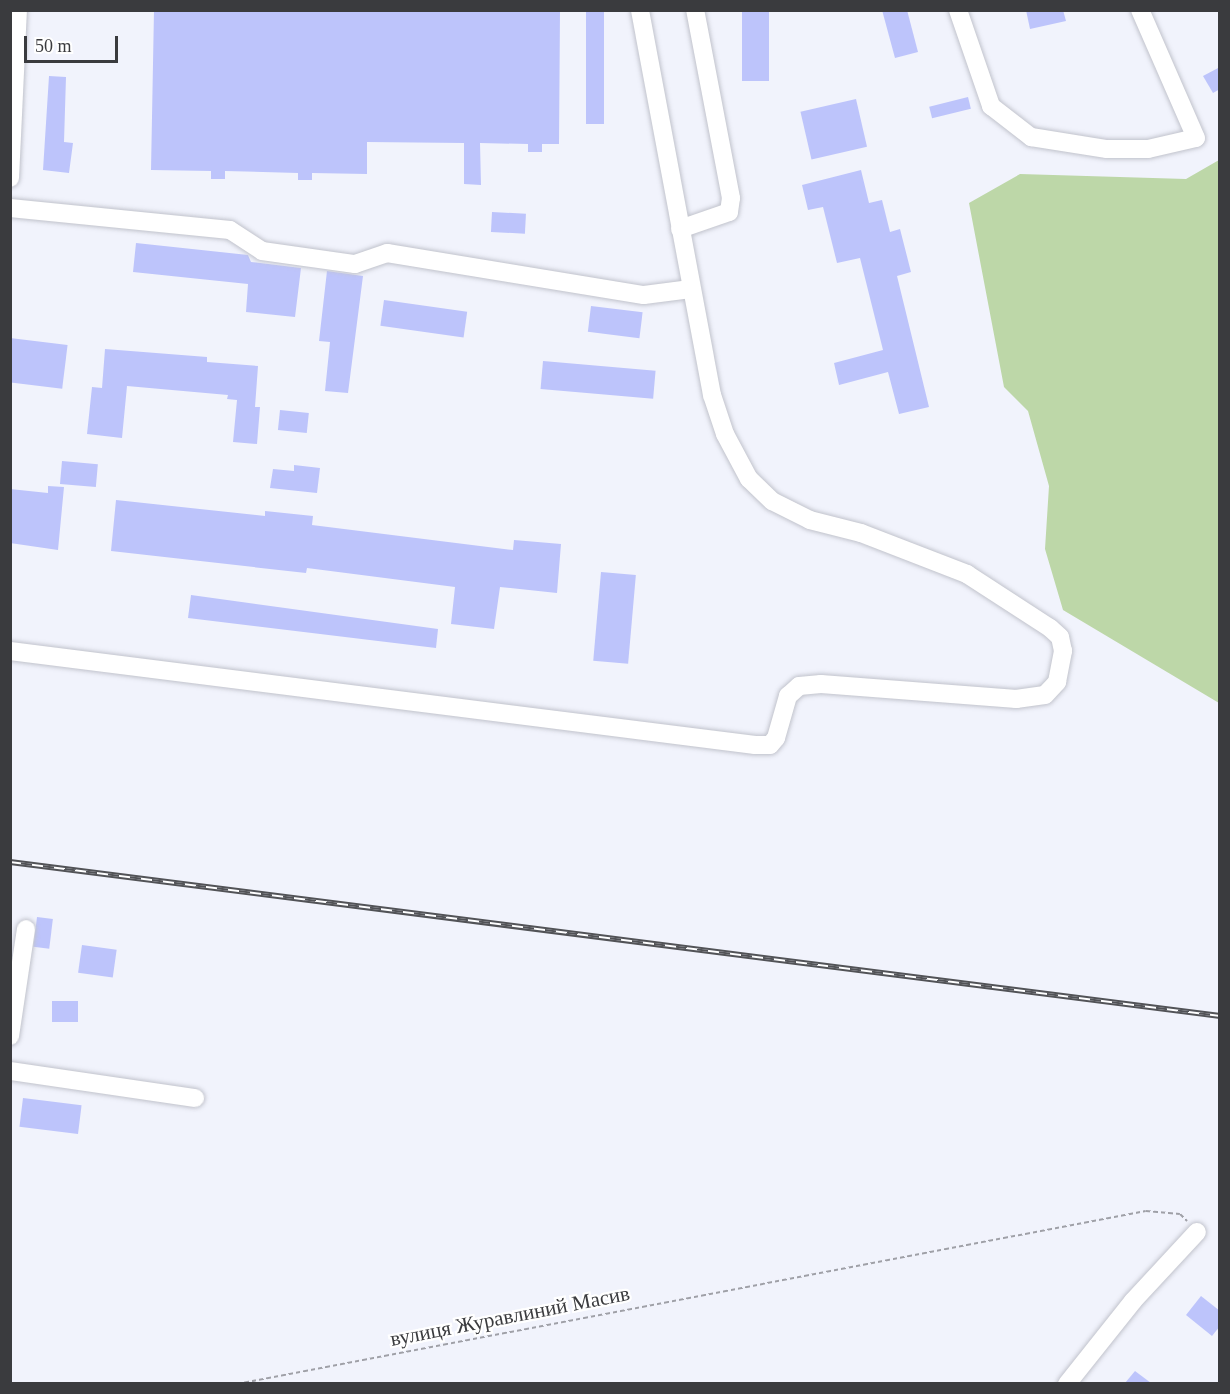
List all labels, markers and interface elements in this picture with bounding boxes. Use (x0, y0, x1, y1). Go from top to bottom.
scale bar (27, 24, 122, 62)
text: 50 m (35, 36, 72, 56)
street label: вулиця Журавлиний Масив (388, 1280, 632, 1352)

